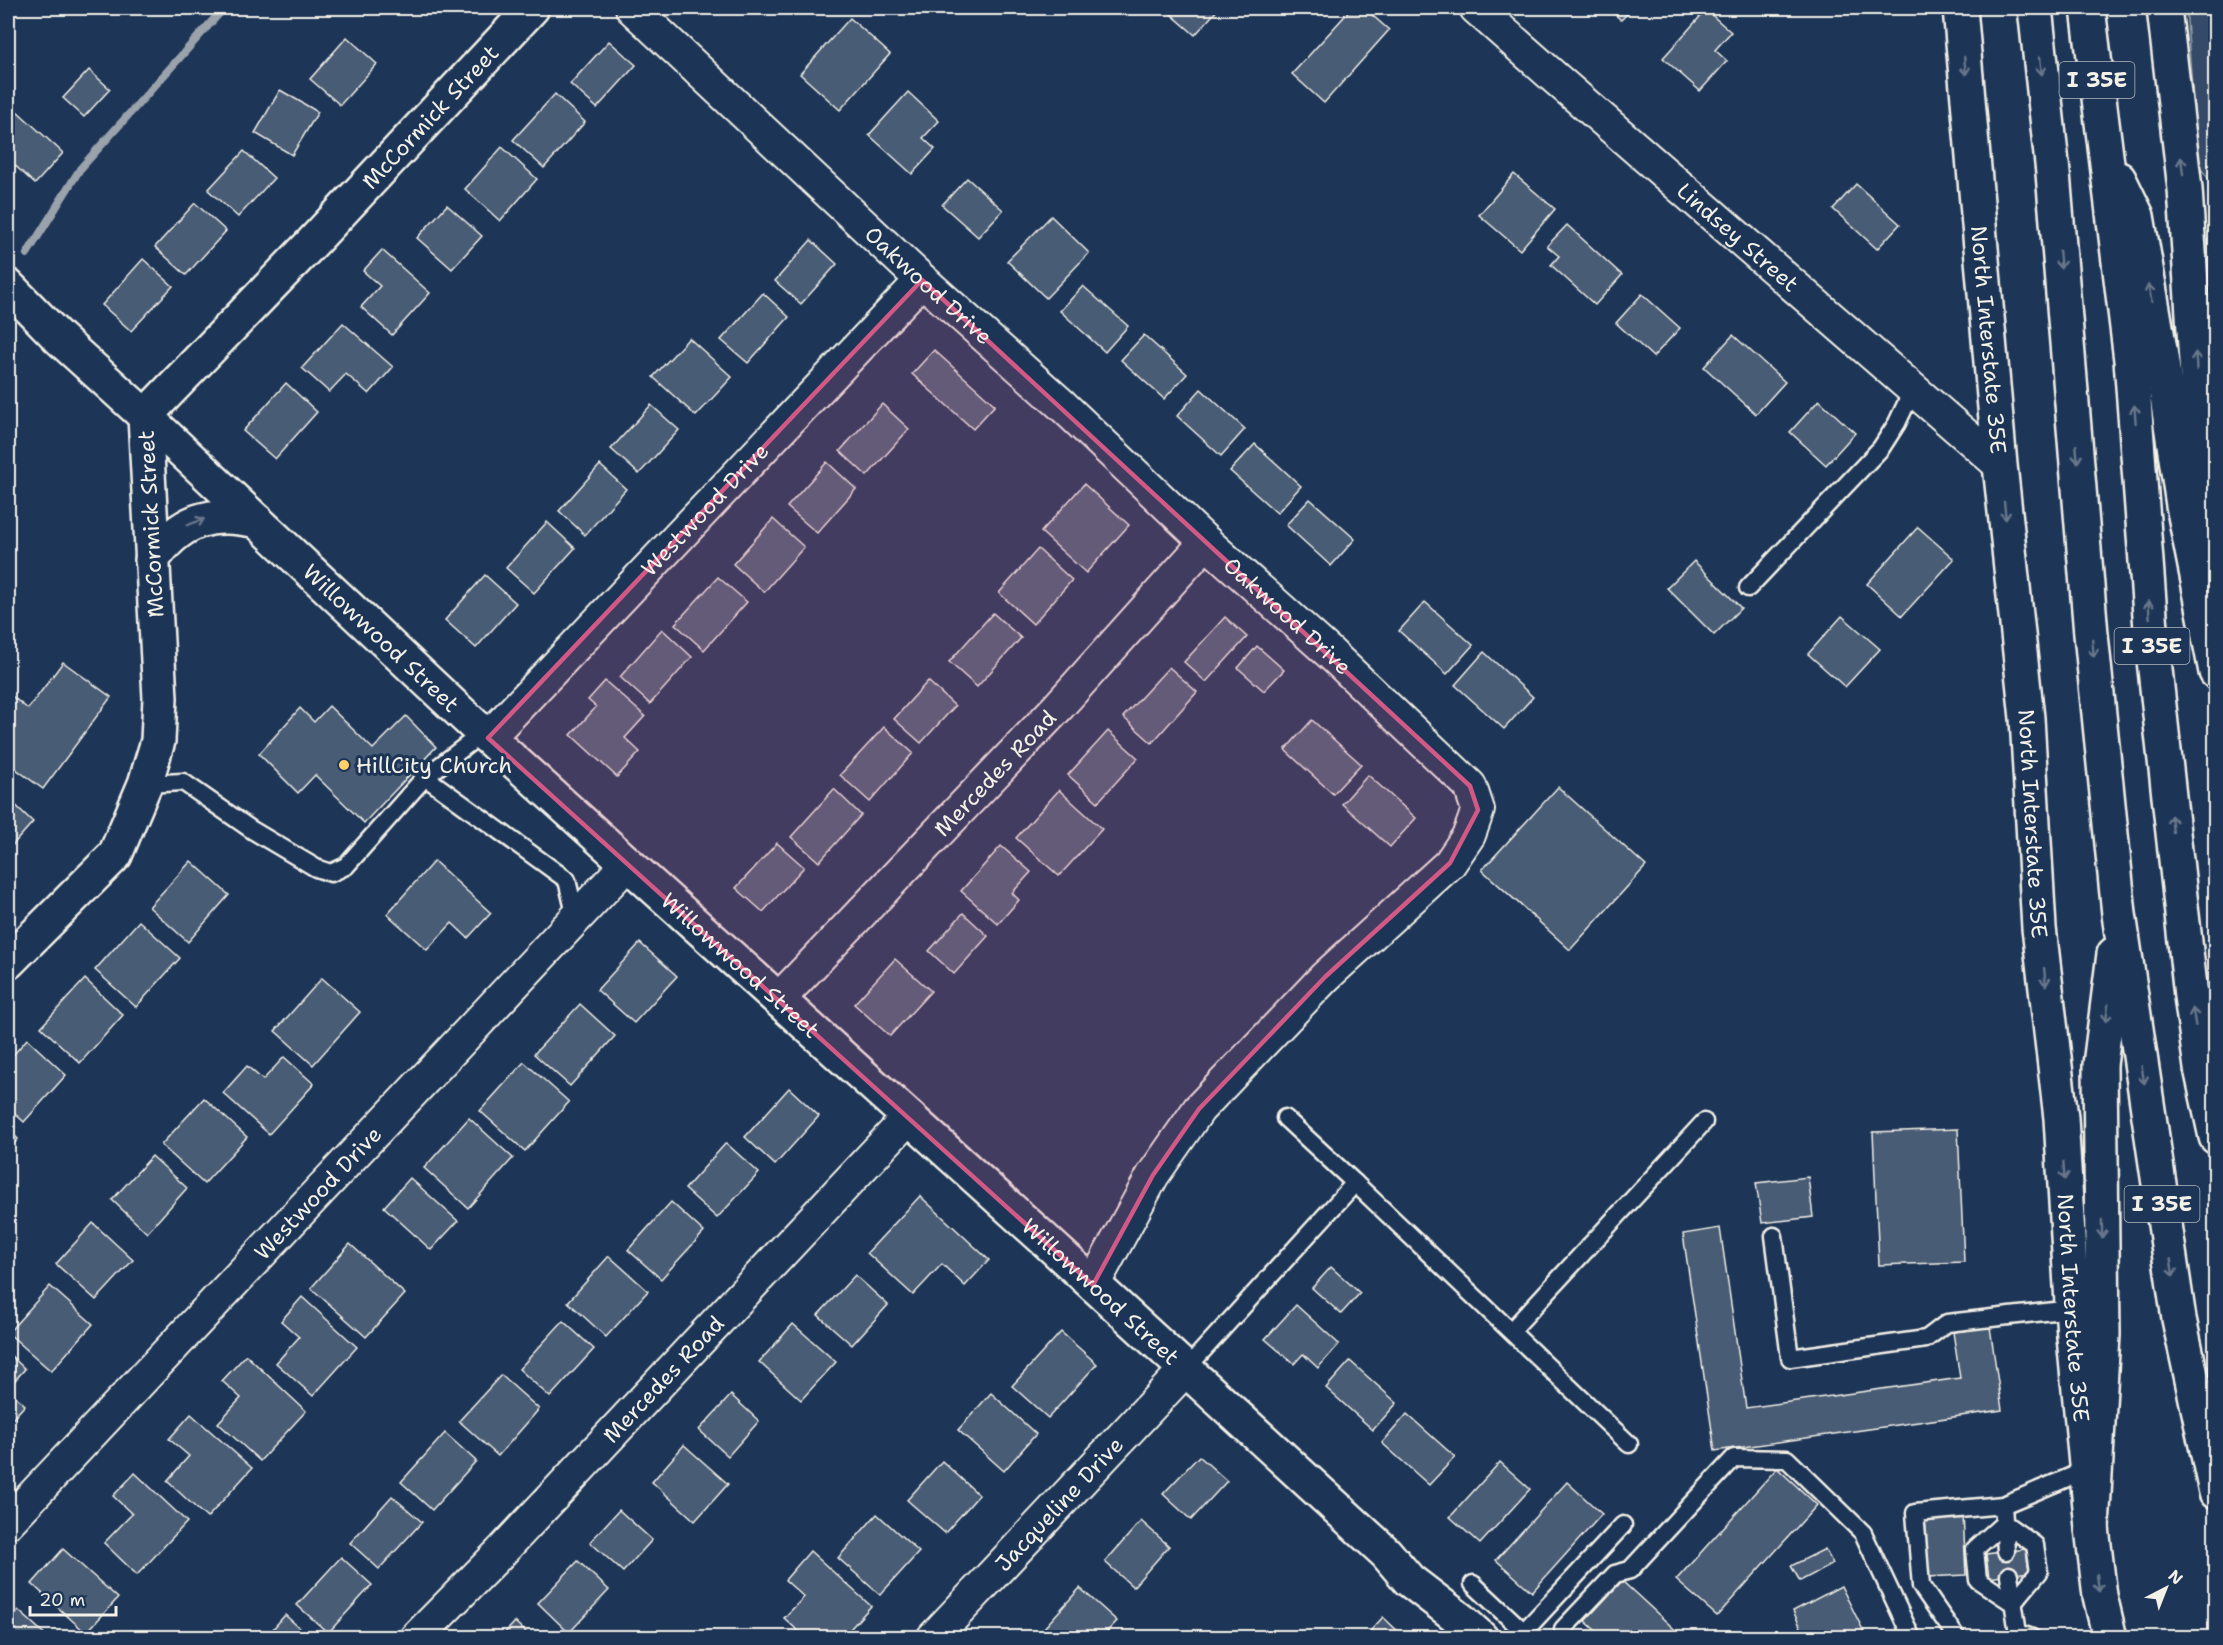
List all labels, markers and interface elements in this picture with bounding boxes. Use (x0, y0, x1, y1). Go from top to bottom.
street label: McCormick Street (355, 38, 505, 195)
one-way arrow (1960, 55, 1971, 75)
one-way arrow (2036, 55, 2047, 75)
road number: I 35E (2060, 62, 2134, 98)
one-way arrow (2176, 157, 2187, 177)
street label: Lindsey Street (1671, 176, 1805, 298)
street label: Oakwood Drive (859, 219, 999, 351)
street label: North Interstate 35E (1965, 224, 2013, 455)
one-way arrow (2055, 249, 2066, 269)
one-way arrow (2144, 283, 2155, 303)
one-way arrow (2190, 351, 2201, 371)
one-way arrow (2129, 405, 2140, 425)
street label: McCormick Street (132, 430, 170, 618)
street label: Westwood Drive (634, 436, 775, 582)
one-way arrow (2072, 444, 2083, 463)
one-way arrow (2000, 501, 2011, 520)
one-way arrow (186, 516, 204, 527)
street label: Oakwood Drive (1218, 550, 1358, 681)
street label: Willowwood Street (297, 557, 466, 718)
one-way arrow (2144, 599, 2155, 619)
road number: I 35E (2114, 628, 2190, 664)
one-way arrow (2088, 638, 2099, 658)
street label: Mercedes Road (928, 703, 1062, 843)
street label: North Interstate 35E (2012, 708, 2055, 940)
place label: HillCity Church (356, 751, 512, 780)
marker: HillCity Church (337, 758, 351, 772)
one-way arrow (2166, 814, 2177, 834)
street label: Willowwood Street (655, 886, 826, 1044)
one-way arrow (2039, 967, 2050, 987)
one-way arrow (2101, 1003, 2112, 1023)
one-way arrow (2188, 1008, 2199, 1028)
one-way arrow (2137, 1065, 2148, 1085)
street label: Westwood Drive (248, 1120, 388, 1266)
one-way arrow (2059, 1161, 2070, 1181)
road number: I 35E (2124, 1186, 2200, 1222)
street label: North Interstate 35E (2051, 1193, 2096, 1423)
street label: Willowwood Street (1016, 1212, 1186, 1371)
one-way arrow (2096, 1218, 2108, 1238)
one-way arrow (2166, 1258, 2177, 1278)
street label: Mercedes Road (596, 1309, 730, 1449)
street label: Jacqueline Drive (989, 1430, 1129, 1578)
north arrow (2136, 1558, 2196, 1618)
text: N (2164, 1565, 2187, 1589)
one-way arrow (2093, 1573, 2104, 1592)
scale bar (30, 1579, 116, 1617)
text: 20 m (39, 1588, 85, 1612)

